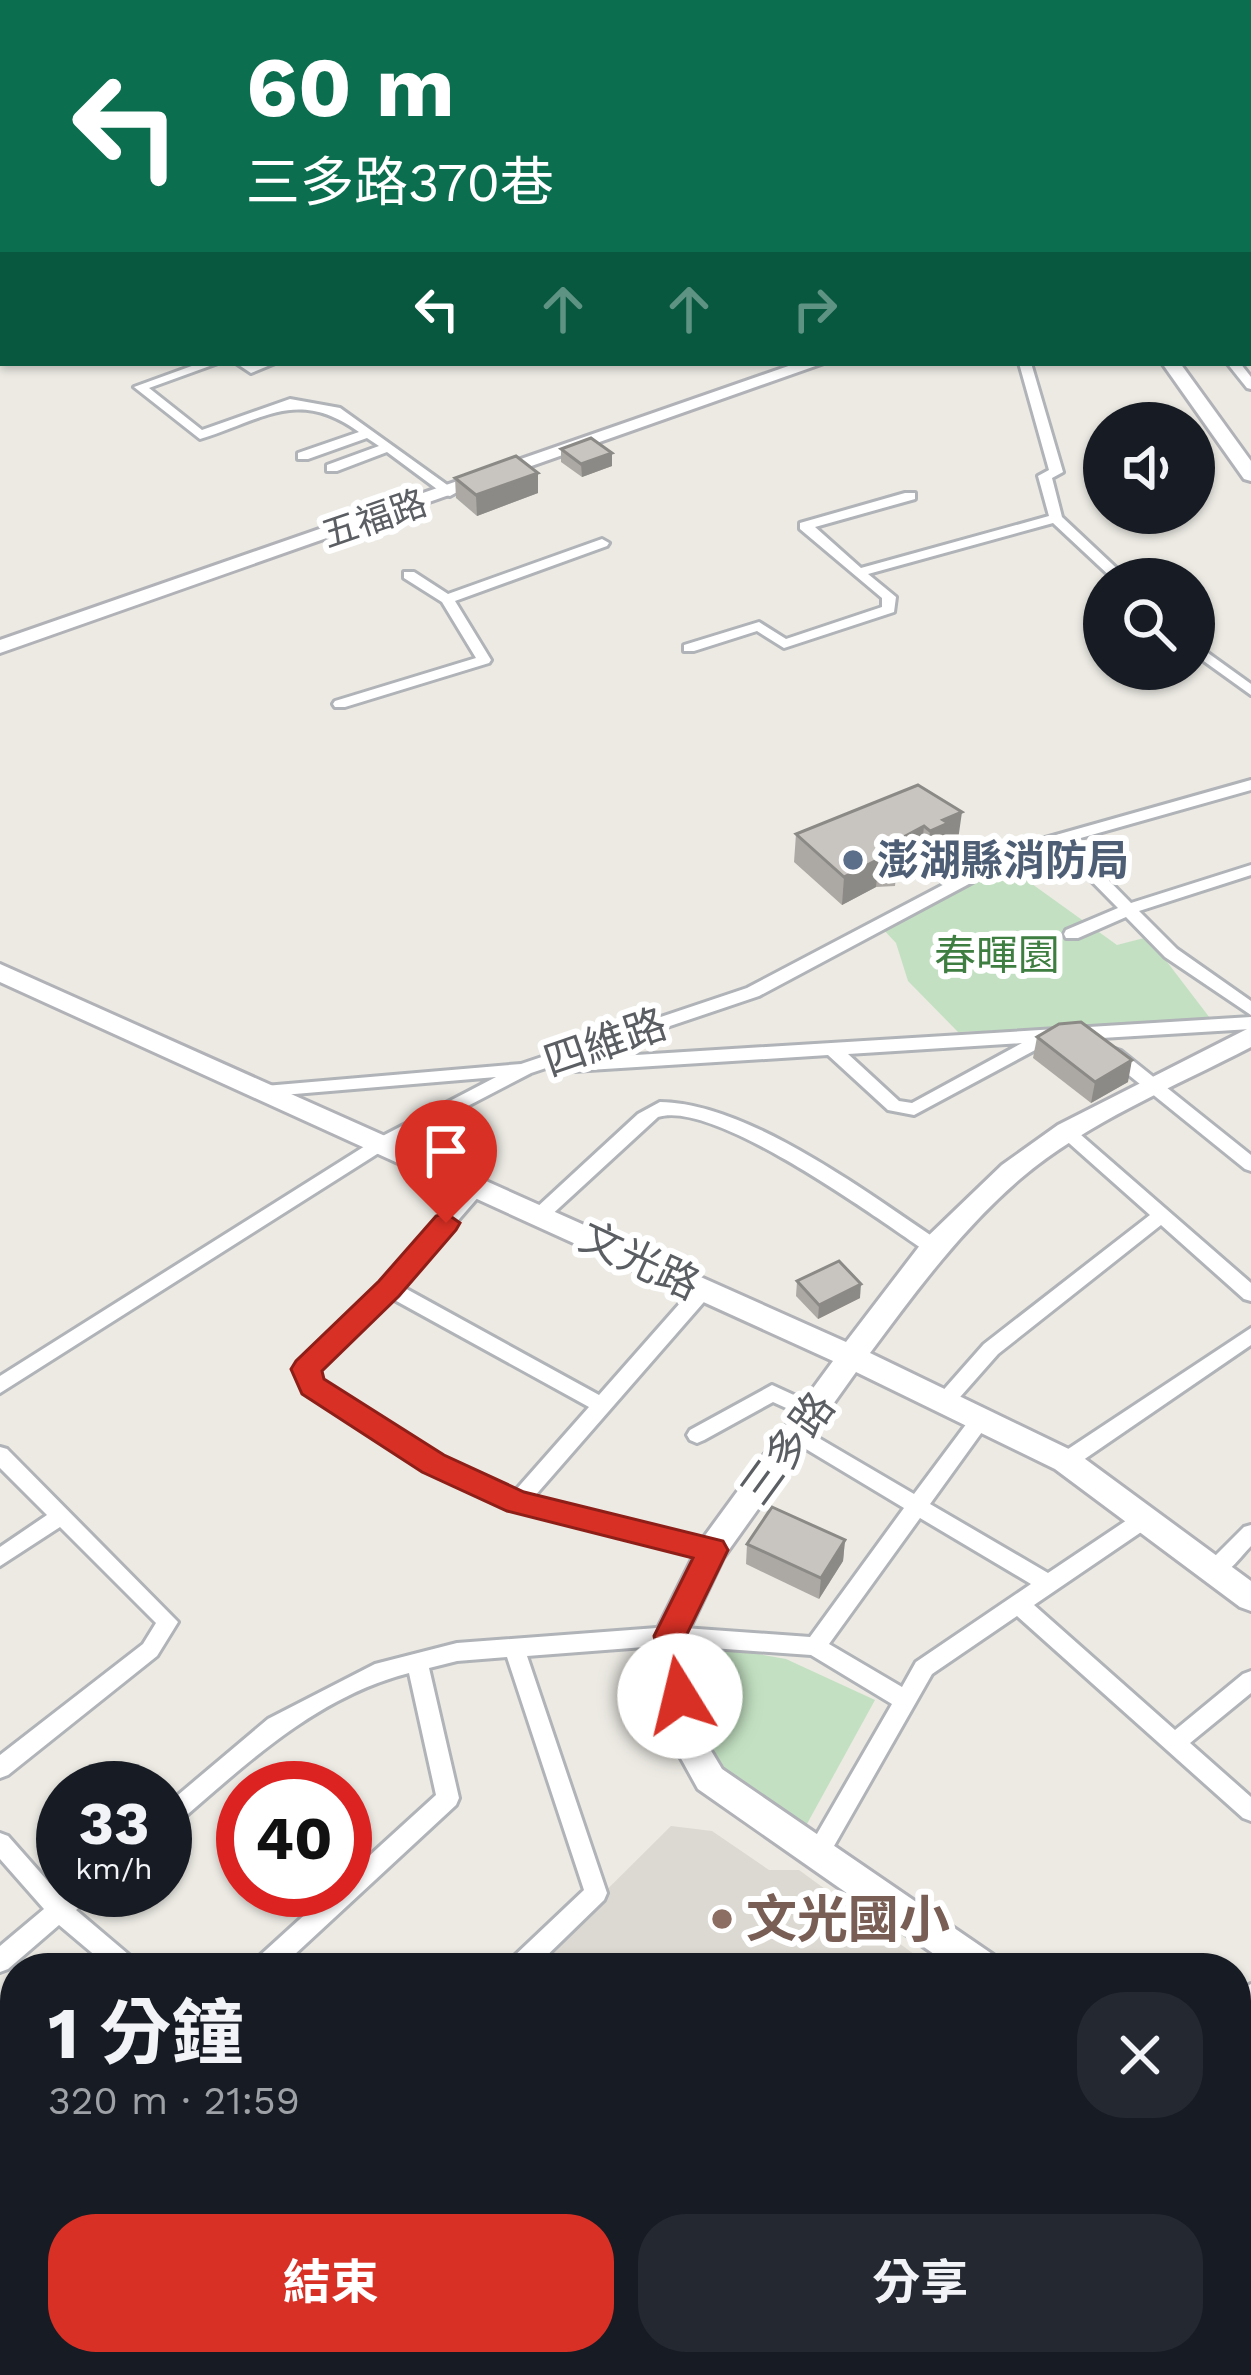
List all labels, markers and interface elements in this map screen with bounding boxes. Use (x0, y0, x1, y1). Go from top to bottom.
text: 60 m (246, 38, 455, 136)
icon: left (48, 48, 204, 204)
text: 三多路370巷 (246, 151, 554, 214)
icon: left (404, 276, 470, 342)
icon: ahead (530, 276, 596, 342)
icon: ahead (656, 276, 722, 342)
icon: right (782, 276, 848, 342)
map controls (1083, 402, 1215, 690)
button: sound (1083, 402, 1215, 534)
street label: 五福路 (316, 482, 432, 556)
button: search (1083, 558, 1215, 690)
place label: 澎湖縣消防局 (877, 836, 1129, 885)
marker: 澎湖縣消防局 (840, 847, 866, 873)
park label: 春暉園 (934, 931, 1060, 980)
street label: 四維路 (538, 999, 673, 1086)
pin (395, 1100, 497, 1223)
icon: arrive (413, 1118, 479, 1184)
street label: 文光路 (572, 1212, 707, 1309)
street label: 三多路 (731, 1383, 844, 1514)
position arrow (617, 1633, 743, 1759)
speed limit sign: 40 (216, 1761, 372, 1917)
text: 33 (78, 1788, 150, 1859)
text: km/h (75, 1851, 153, 1886)
place label: 文光國小 (746, 1890, 950, 1949)
marker: 文光國小 (709, 1906, 735, 1932)
text: 1 分鐘 (48, 1991, 244, 2075)
button: close (1077, 1992, 1203, 2118)
text: 320 m · 21:59 (48, 2078, 300, 2123)
button: 結束 (48, 2214, 614, 2352)
button: 分享 (638, 2214, 1203, 2352)

